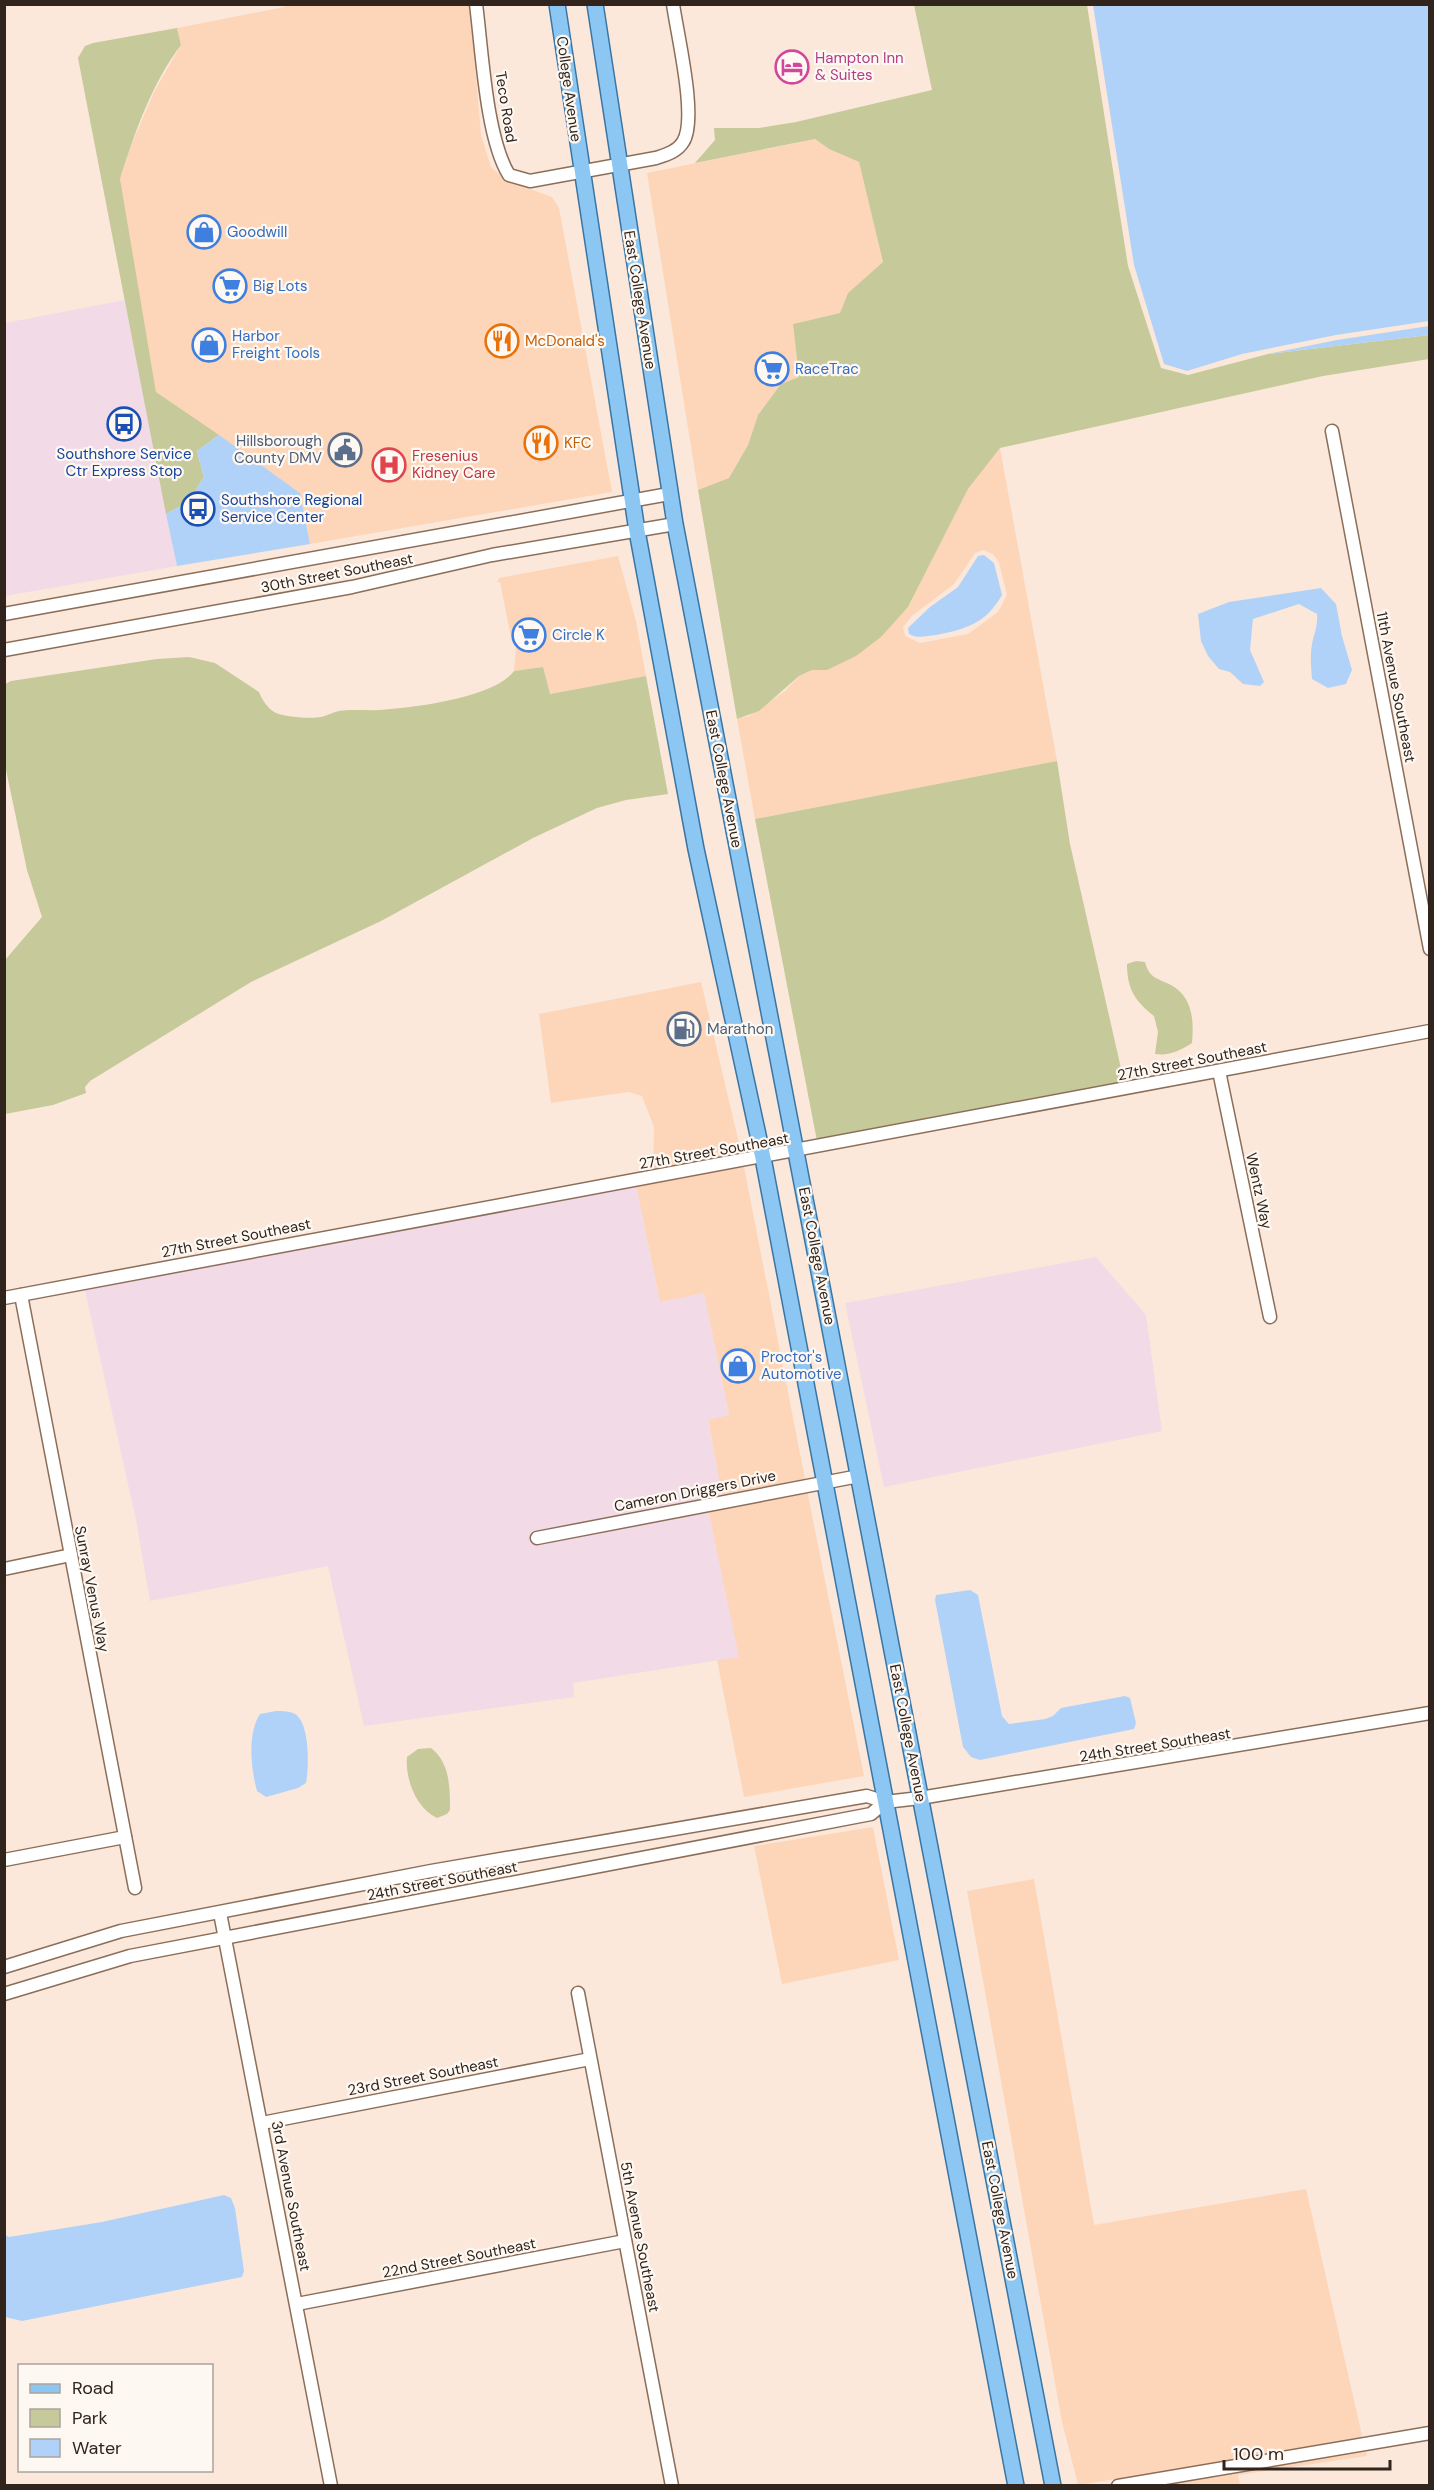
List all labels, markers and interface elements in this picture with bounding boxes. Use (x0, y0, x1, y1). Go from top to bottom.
street label: College Avenue (552, 35, 586, 143)
place label: Hampton Inn & Suites (815, 48, 904, 85)
hotel icon: Hampton Inn & Suites (774, 49, 810, 85)
street label: Teco Road (490, 70, 522, 144)
shop icon: Goodwill (186, 214, 222, 250)
place label: Goodwill (227, 222, 287, 242)
street label: East College Avenue (619, 229, 661, 371)
supermarket icon: Big Lots (212, 268, 248, 304)
place label: Big Lots (253, 276, 308, 296)
restaurant icon: McDonald's (484, 323, 520, 359)
place label: Harbor Freight Tools (232, 326, 320, 363)
shop icon: Harbor Freight Tools (191, 327, 227, 363)
place label: McDonald's (525, 331, 605, 351)
supermarket icon: RaceTrac (754, 351, 790, 387)
place label: RaceTrac (795, 359, 859, 379)
bus stop icon: Southshore Service Ctr Express Stop (106, 406, 142, 442)
restaurant icon: KFC (523, 425, 559, 461)
place label: Hillsborough County DMV (234, 431, 322, 468)
public building icon: Hillsborough County DMV (327, 432, 363, 468)
place label: KFC (564, 433, 592, 453)
place label: Southshore Service Ctr Express Stop (57, 444, 191, 481)
place label: Fresenius Kidney Care (412, 446, 496, 483)
hospital icon: Fresenius Kidney Care (371, 447, 407, 483)
place label: Southshore Regional Service Center (221, 490, 362, 527)
bus stop icon: Southshore Regional Service Center (180, 491, 216, 527)
street label: 30th Street Southeast (259, 548, 415, 598)
street label: 11th Avenue Southeast (1372, 610, 1420, 764)
supermarket icon: Circle K (511, 617, 547, 653)
place label: Circle K (552, 625, 605, 645)
street label: East College Avenue (701, 708, 747, 850)
fuel station icon: Marathon (666, 1011, 702, 1047)
place label: Marathon (707, 1019, 773, 1039)
street label: 27th Street Southeast (1116, 1037, 1269, 1085)
street label: 27th Street Southeast (637, 1128, 791, 1174)
street label: Wentz Way (1241, 1151, 1277, 1232)
street label: East College Avenue (794, 1185, 840, 1327)
street label: 27th Street Southeast (160, 1214, 313, 1262)
place label: Proctor's Automotive (761, 1347, 841, 1384)
shop icon: Proctor's Automotive (720, 1348, 756, 1384)
street label: Cameron Driggers Drive (612, 1465, 778, 1517)
street label: Sunray Venus Way (70, 1524, 114, 1654)
street label: East College Avenue (885, 1662, 931, 1804)
street label: 24th Street Southeast (1078, 1723, 1232, 1767)
street label: 24th Street Southeast (365, 1857, 519, 1905)
street label: 23rd Street Southeast (346, 2052, 500, 2100)
street label: 3rd Avenue Southeast (267, 2119, 315, 2273)
street label: East College Avenue (977, 2139, 1023, 2281)
street label: 5th Avenue Southeast (616, 2160, 664, 2314)
street label: 22nd Street Southeast (380, 2233, 538, 2283)
legend (18, 2364, 213, 2472)
text: Road (72, 2376, 114, 2400)
text: Park (72, 2406, 108, 2430)
scale bar (1224, 2433, 1390, 2471)
text: Water (72, 2436, 122, 2460)
text: 100 m (1233, 2442, 1284, 2466)

